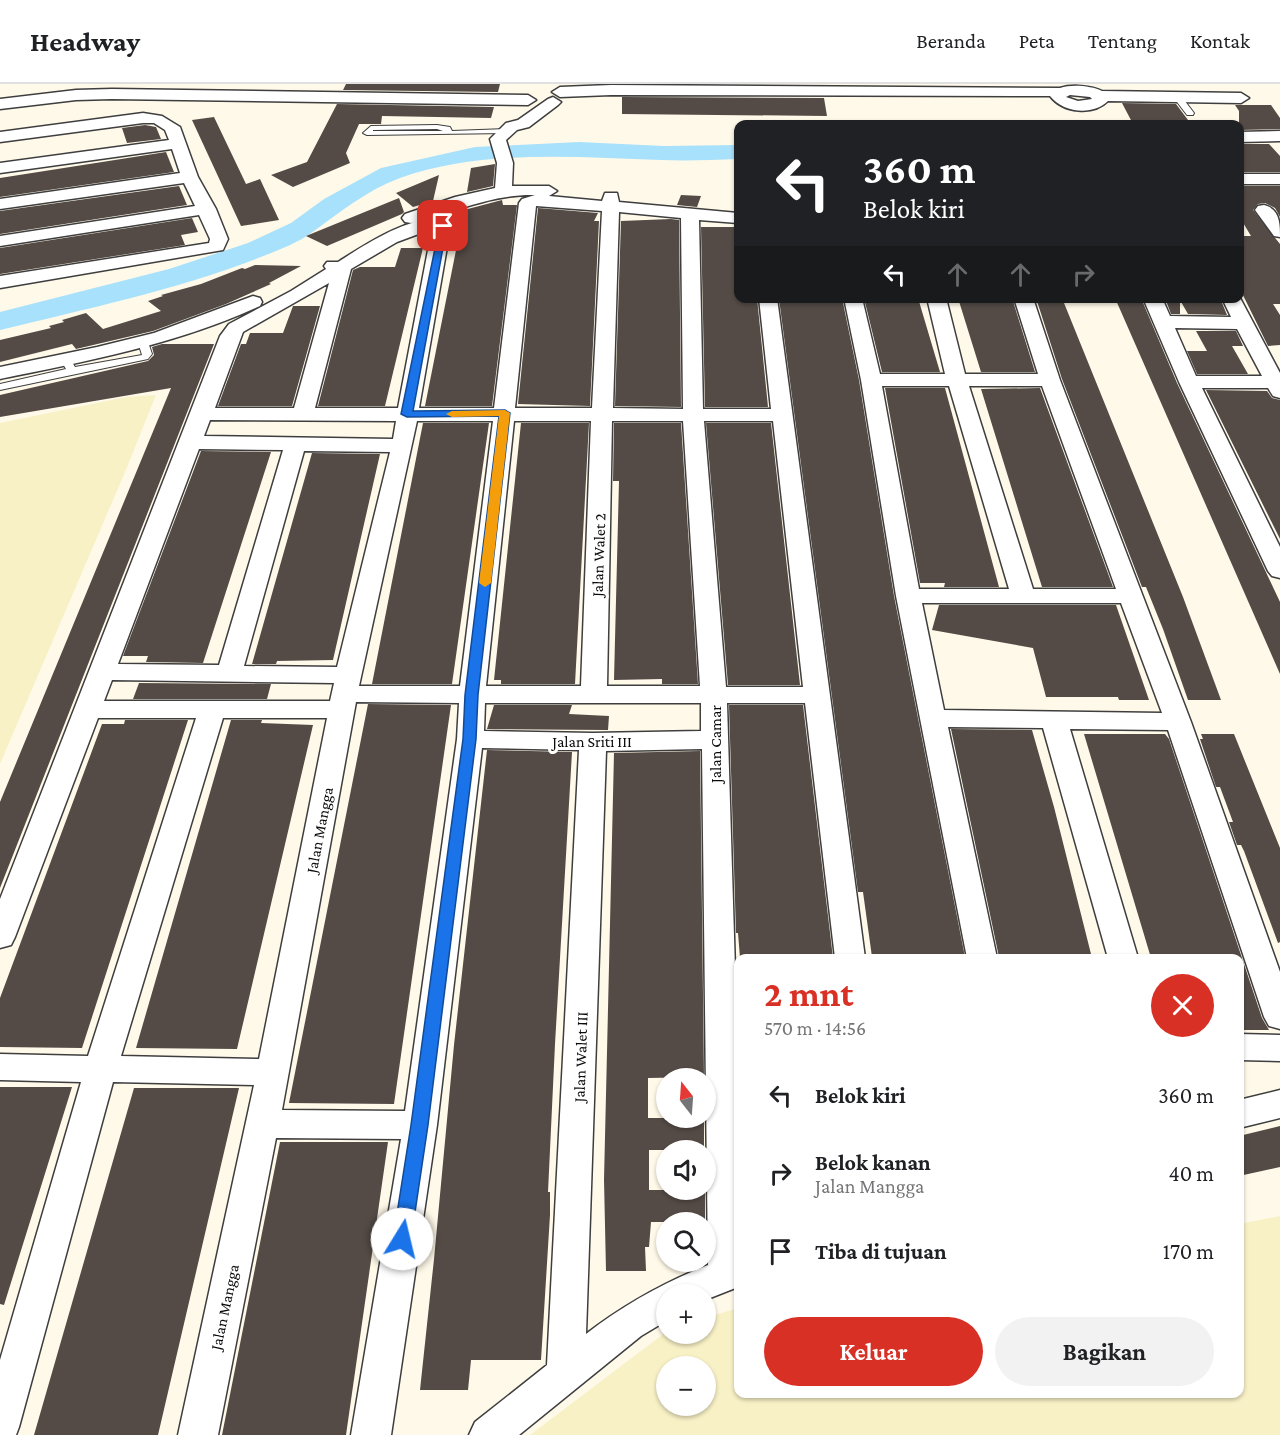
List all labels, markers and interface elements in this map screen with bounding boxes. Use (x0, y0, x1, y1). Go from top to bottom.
text: Headway (30, 26, 140, 57)
text: Beranda (916, 29, 986, 53)
text: Peta (1019, 29, 1055, 53)
text: Tentang (1088, 29, 1157, 53)
text: Kontak (1190, 29, 1250, 53)
icon: left (764, 144, 842, 222)
text: 360 m (863, 145, 976, 192)
text: Belok kiri (863, 194, 965, 224)
pin (417, 200, 468, 251)
icon: arrive (426, 209, 459, 242)
icon: left (878, 258, 911, 291)
icon: ahead (941, 258, 974, 291)
icon: ahead (1004, 258, 1037, 291)
icon: right (1067, 258, 1100, 291)
street label: Jalan Walet 2 (588, 512, 609, 599)
street label: Jalan Camar (707, 705, 725, 785)
street label: Jalan Sriti III (550, 733, 632, 751)
street label: Jalan Mangga (302, 785, 337, 877)
text: 2 mnt (764, 974, 853, 1014)
button: close (1151, 974, 1214, 1037)
street label: Jalan Walet III (570, 1011, 592, 1105)
text: 570 m · 14:56 (764, 1017, 866, 1039)
north arrow (656, 1068, 716, 1128)
map controls (656, 1068, 716, 1416)
icon: left (764, 1079, 797, 1112)
text: Belok kiri (815, 1083, 906, 1108)
text: 360 m (1158, 1083, 1214, 1108)
button: sound (656, 1140, 716, 1200)
text: Belok kanan (815, 1150, 931, 1175)
icon: right (764, 1157, 797, 1190)
text: 40 m (1169, 1161, 1214, 1186)
text: Jalan Mangga (815, 1175, 924, 1197)
position arrow (370, 1207, 434, 1271)
button: search (656, 1212, 716, 1272)
icon: arrive (764, 1235, 797, 1268)
text: Tiba di tujuan (815, 1239, 947, 1264)
text: 170 m (1163, 1239, 1214, 1264)
street label: Jalan Mangga (207, 1262, 243, 1354)
button: + (656, 1284, 716, 1344)
button: Keluar (764, 1317, 983, 1386)
button: Bagikan (995, 1317, 1214, 1386)
button: − (656, 1356, 716, 1416)

